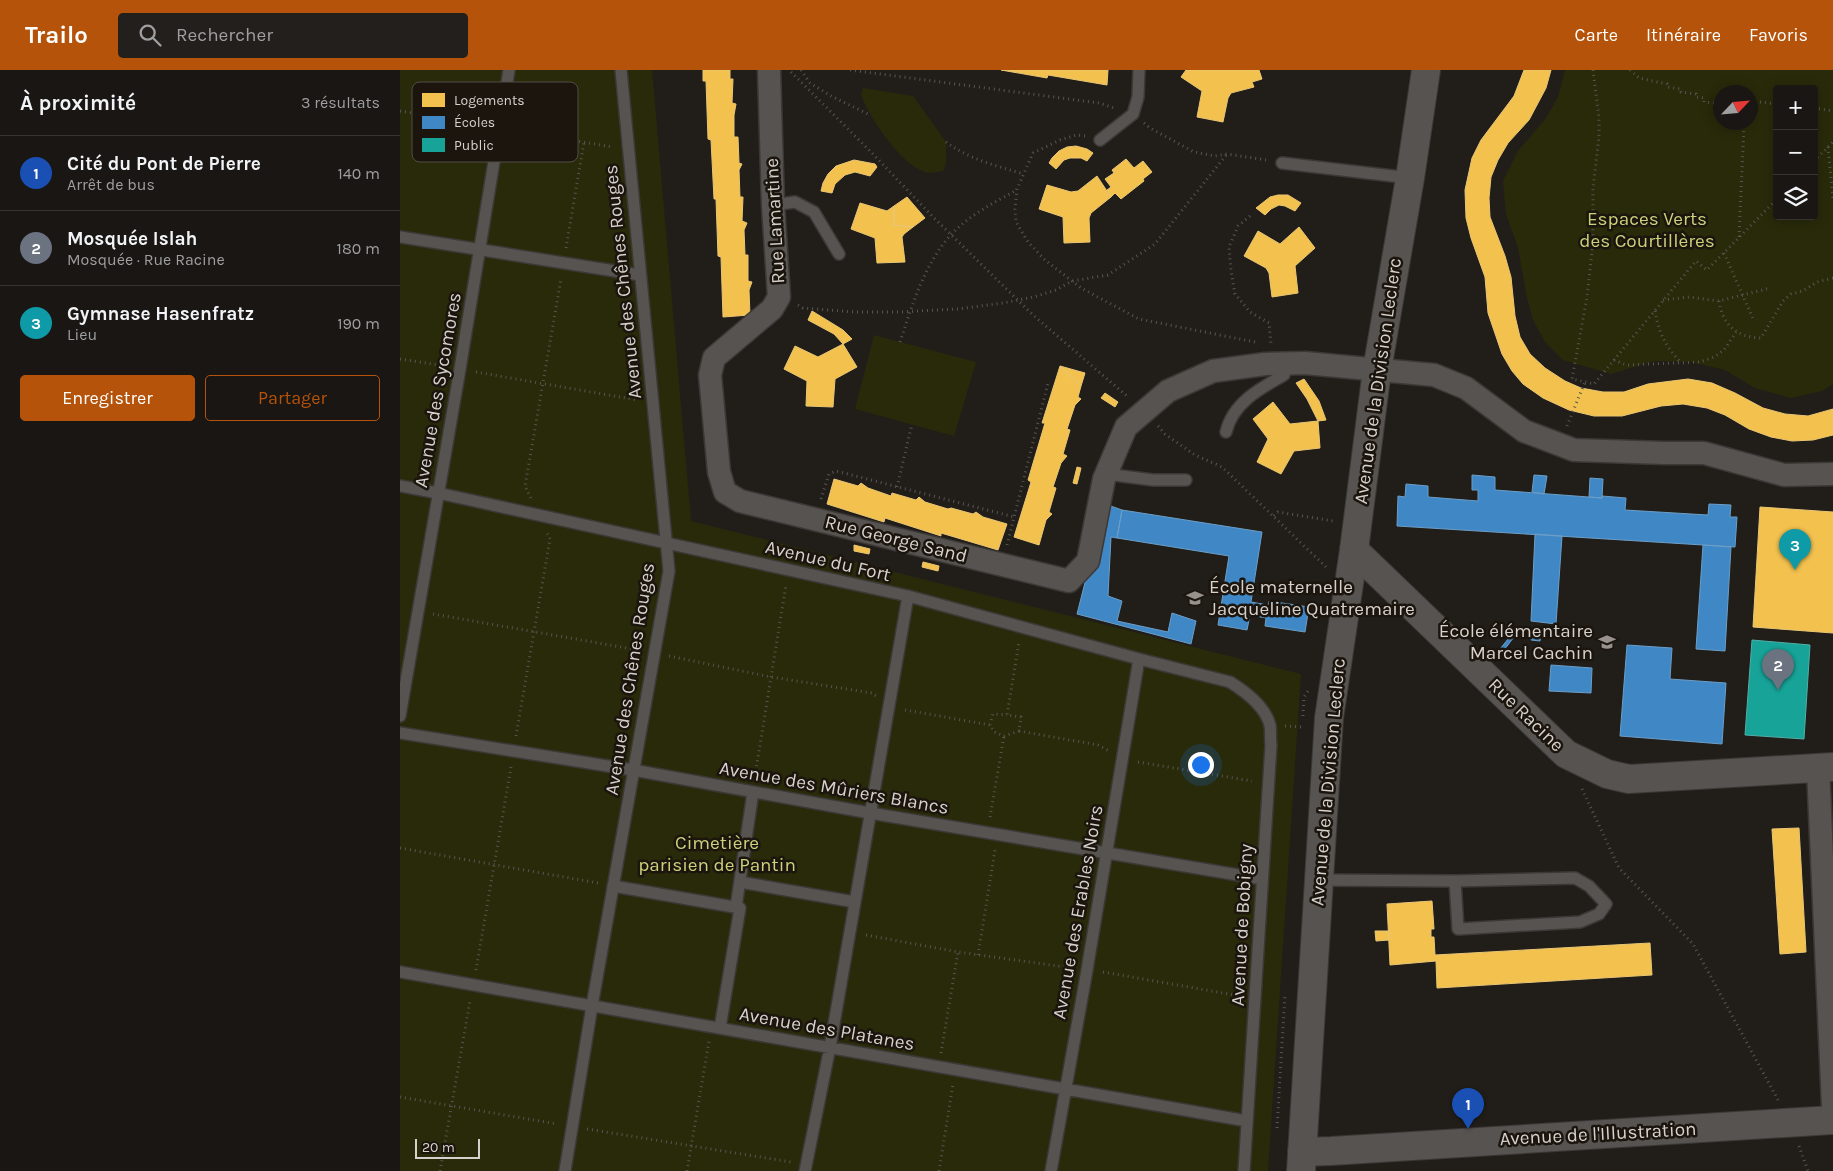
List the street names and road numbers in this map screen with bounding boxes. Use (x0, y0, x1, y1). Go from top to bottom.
street label: Rue Lamartine (761, 158, 789, 284)
street label: Avenue des Chênes Rouges (600, 164, 646, 400)
street label: Avenue de la Division Leclerc (1350, 256, 1406, 506)
street label: Avenue des Sycomores (410, 291, 466, 489)
street label: Rue George Sand (822, 511, 970, 567)
street label: Avenue du Fort (763, 536, 893, 586)
street label: Avenue des Chênes Rouges (601, 561, 659, 797)
street label: Avenue de la Division Leclerc (1306, 657, 1350, 907)
street label: Rue Racine (1484, 674, 1568, 756)
street label: Avenue des Mûriers Blancs (718, 757, 950, 819)
street label: Avenue des Erables Noirs (1048, 803, 1108, 1021)
street label: Avenue de Bobigny (1227, 843, 1257, 1007)
street label: Avenue des Platanes (738, 1003, 916, 1055)
street label: Avenue de l'Illustration (1499, 1118, 1697, 1150)

